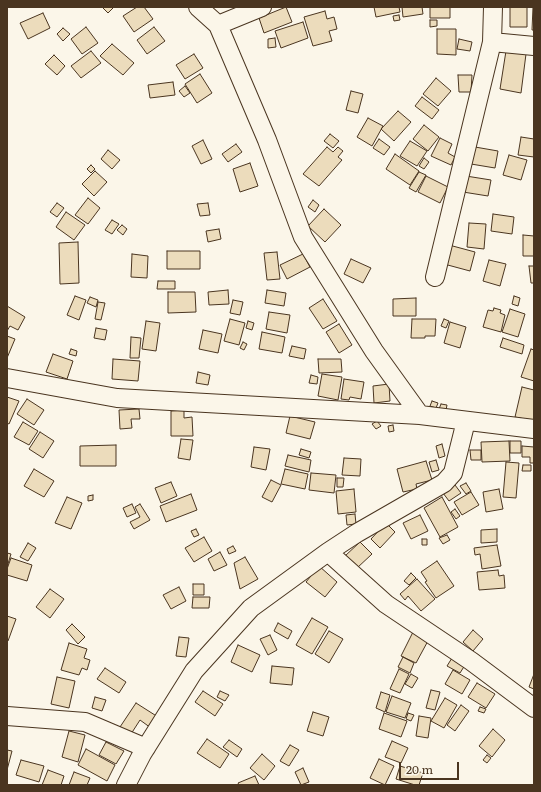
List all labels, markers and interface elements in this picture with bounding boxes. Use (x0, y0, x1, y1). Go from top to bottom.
scale bar (401, 754, 461, 780)
text: 20 m (406, 760, 433, 778)

